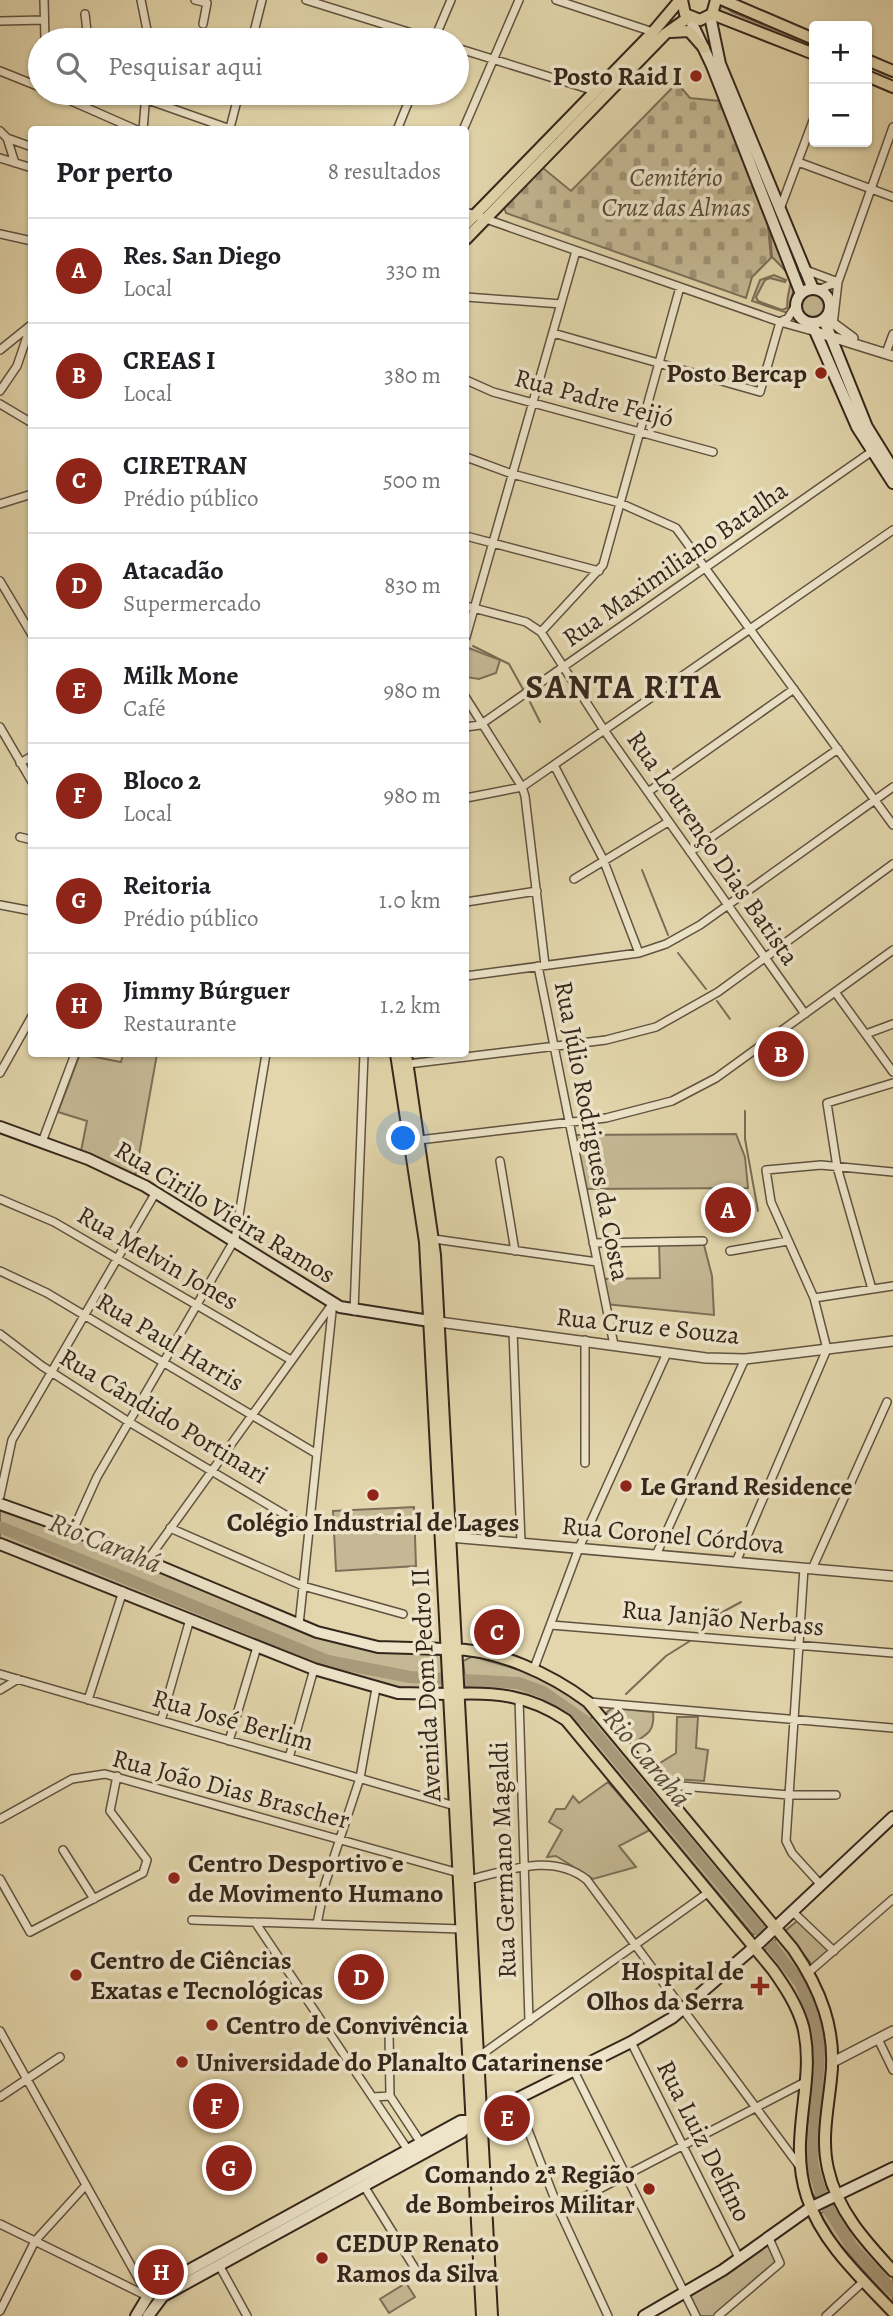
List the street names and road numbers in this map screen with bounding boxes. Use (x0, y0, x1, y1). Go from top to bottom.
street label: Rua Padre Feijó (511, 360, 677, 436)
street label: Rua Maximiliano Batalha (555, 473, 795, 655)
street label: Rua Lourenço Dias Batista (619, 724, 807, 972)
street label: Rua Júlio Rodrigues da Costa (546, 978, 638, 1284)
street label: Rua Cirilo Vieira Ramos (108, 1132, 342, 1292)
street label: Rua Melvin Jones (71, 1198, 245, 1318)
street label: Rua Paul Harris (89, 1284, 251, 1400)
street label: Rua Cruz e Souza (554, 1299, 742, 1353)
street label: Rua Cândido Portinari (53, 1340, 275, 1492)
street label: Rua Coronel Córdova (560, 1508, 786, 1562)
street label: Avenida Dom Pedro II (402, 1567, 450, 1804)
street label: Rua Janjão Nerbass (620, 1592, 826, 1644)
street label: Rua José Berlim (148, 1680, 318, 1760)
street label: Rua João Dias Brascher (108, 1740, 354, 1838)
street label: Rua Germano Magaldi (481, 1741, 525, 1979)
street label: Rua Luiz Delfino (648, 2054, 760, 2228)

